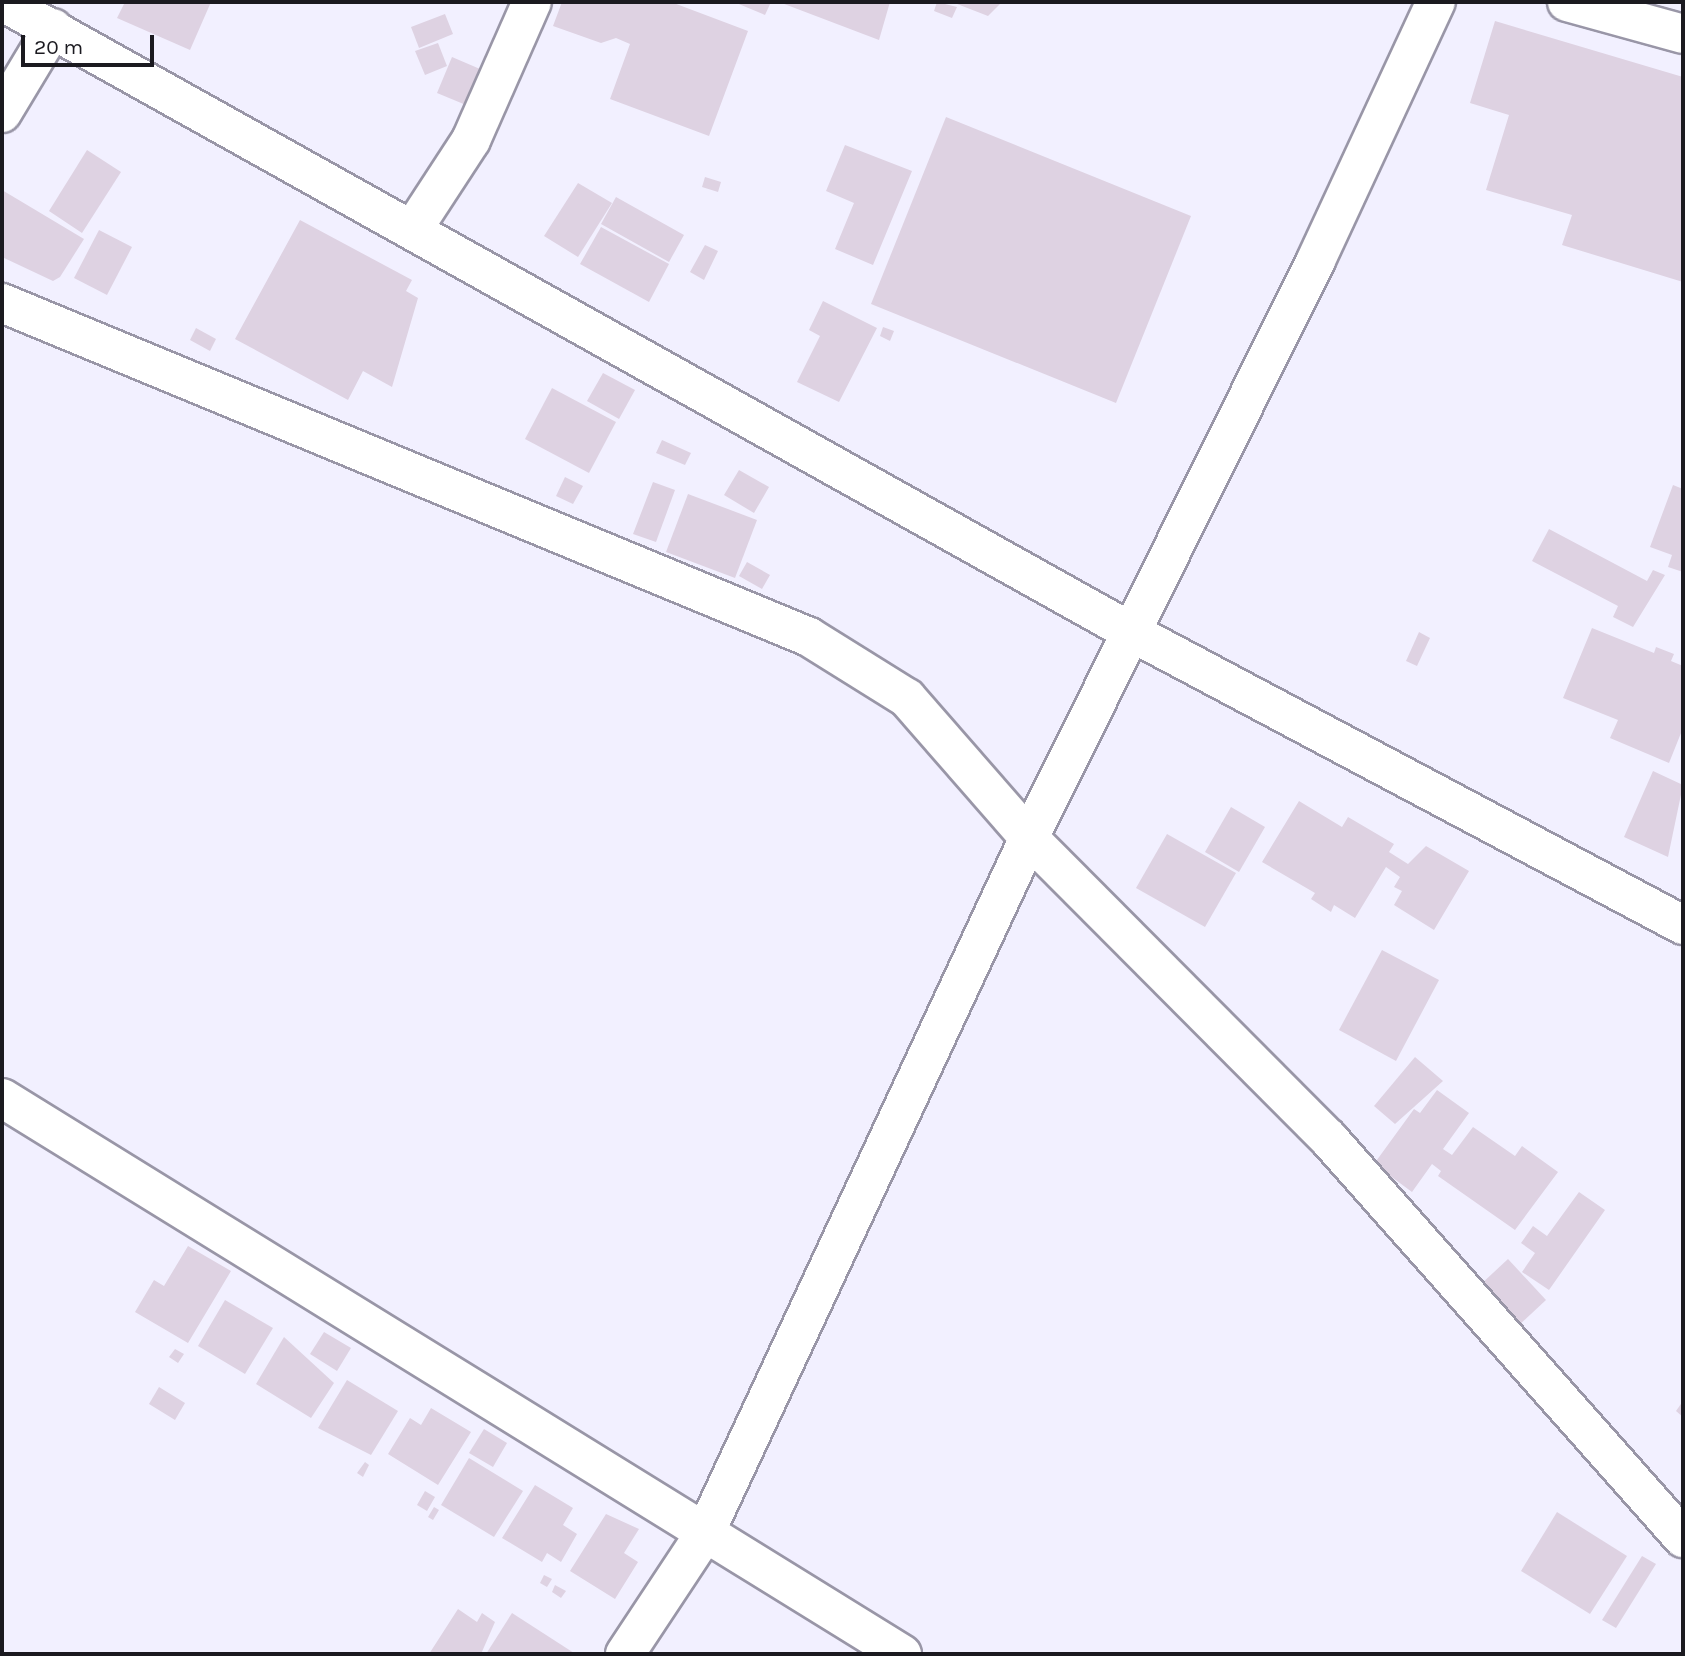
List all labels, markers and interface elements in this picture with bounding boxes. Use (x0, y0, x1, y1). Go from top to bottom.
scale bar (24, 21, 158, 65)
text: 20 m (34, 35, 83, 59)

